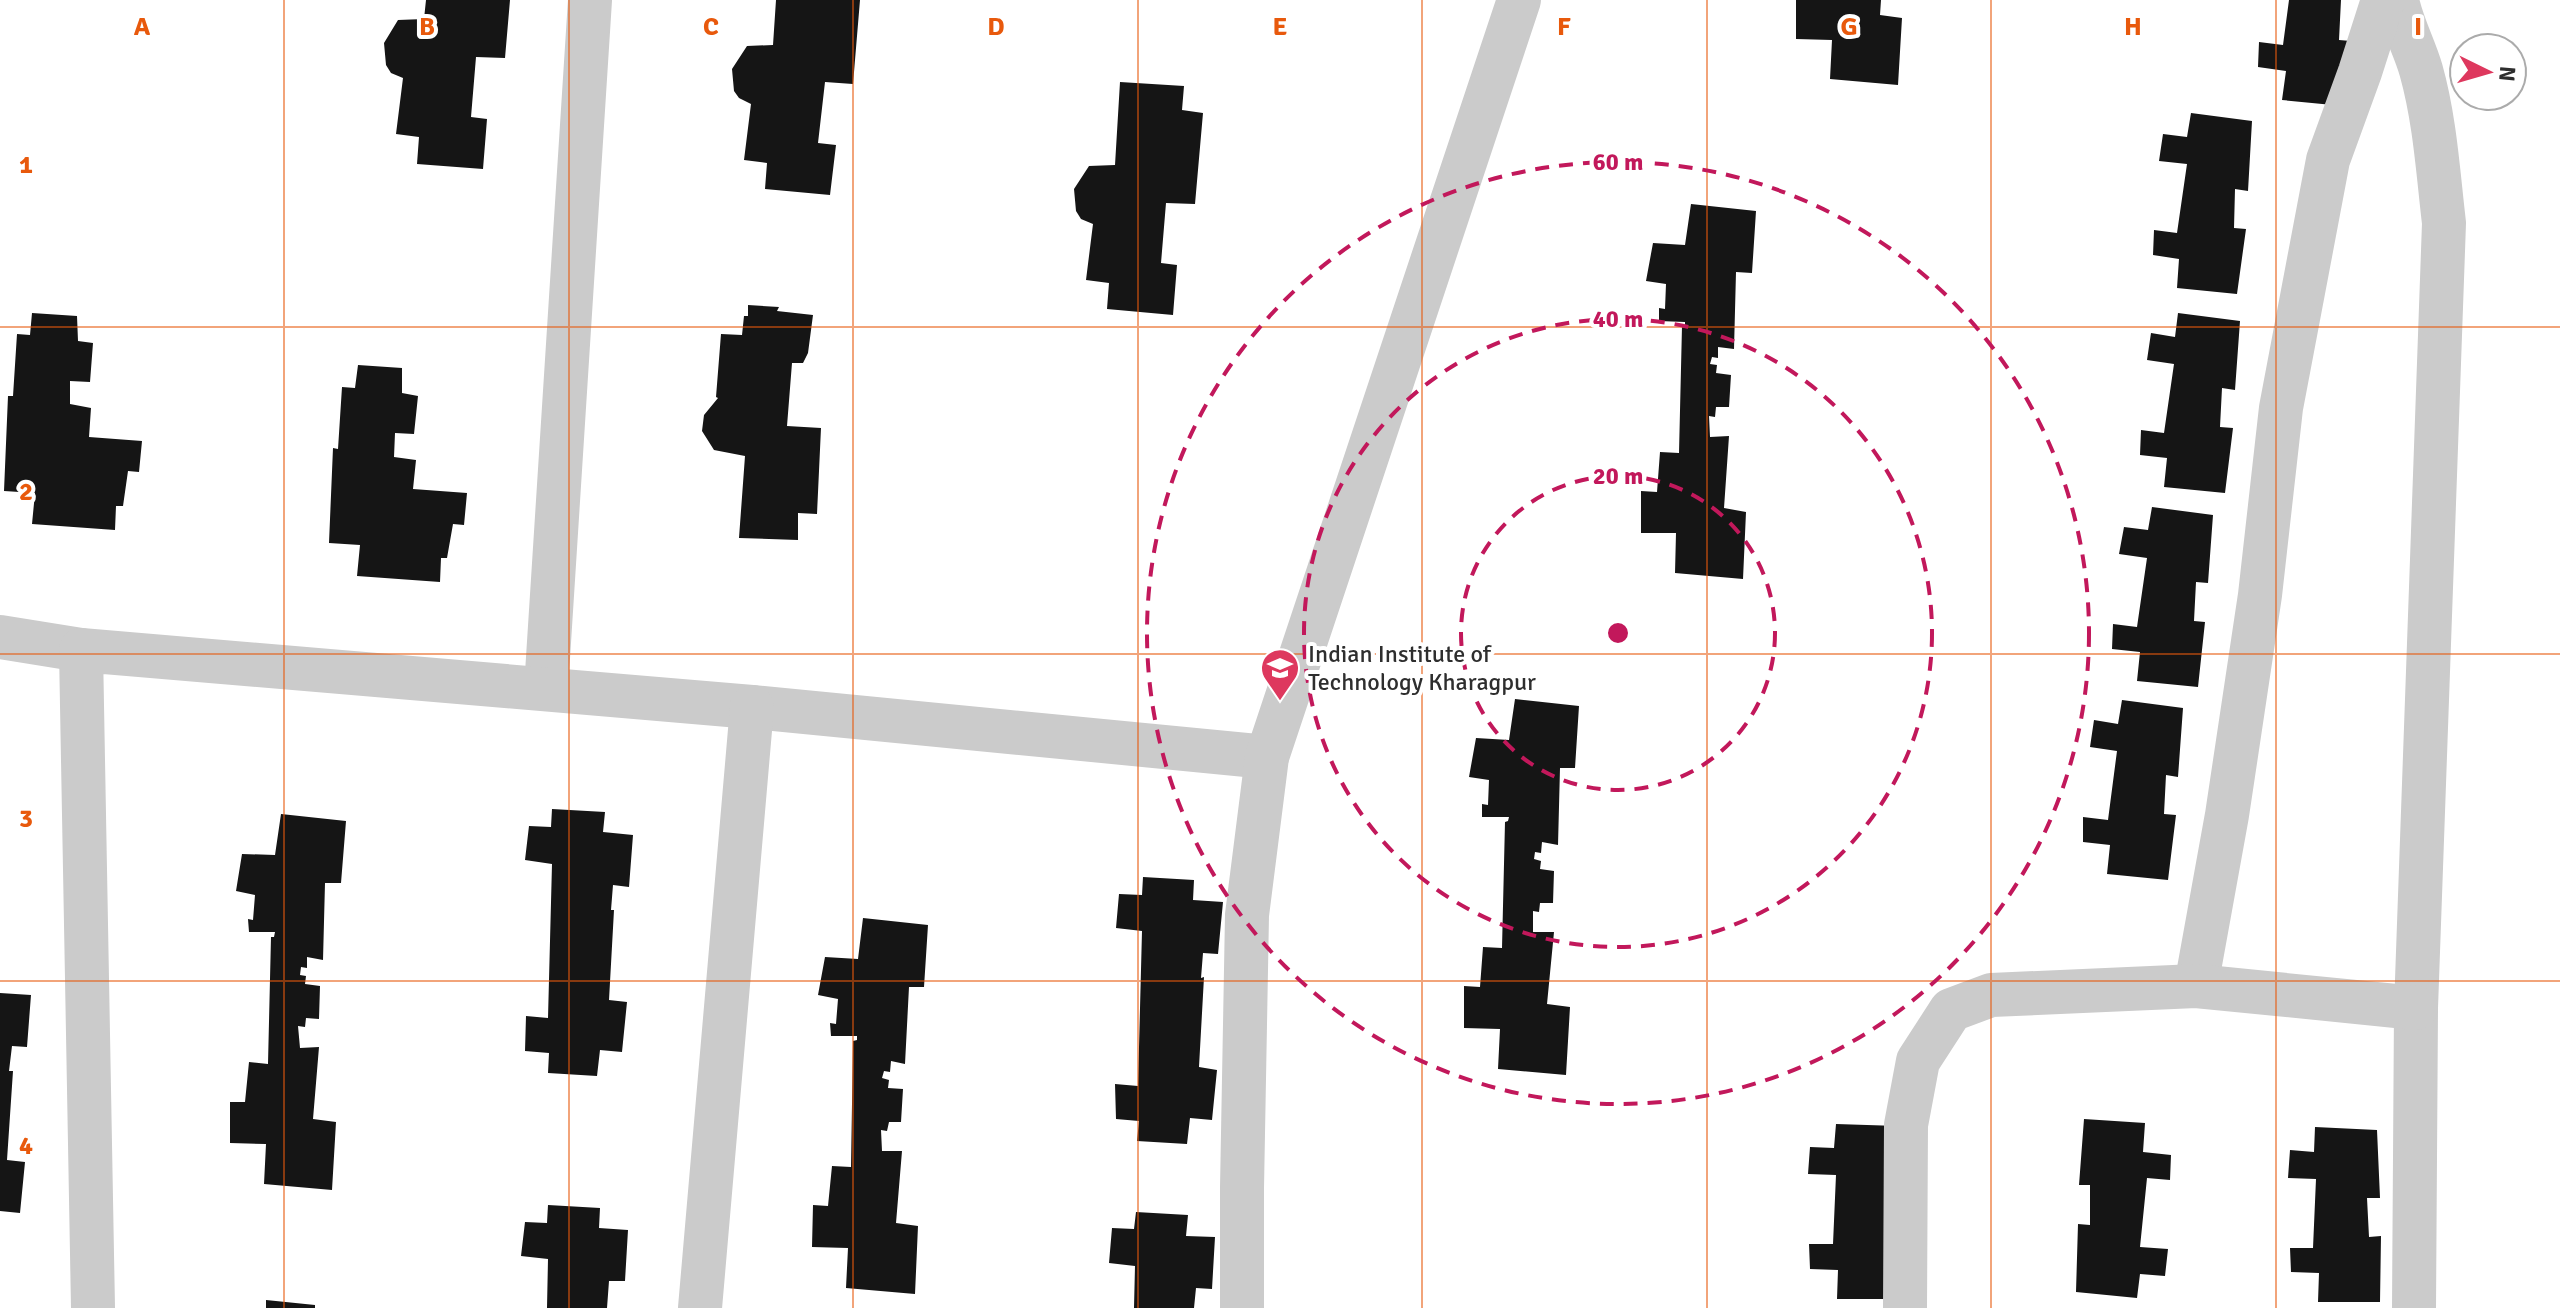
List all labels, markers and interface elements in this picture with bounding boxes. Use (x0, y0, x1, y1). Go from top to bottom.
text: A (134, 11, 151, 43)
text: B (419, 11, 435, 43)
text: C (703, 11, 719, 43)
text: D (987, 11, 1005, 43)
text: E (1273, 11, 1287, 43)
text: F (1557, 11, 1571, 43)
text: G (1840, 11, 1858, 43)
text: H (2124, 11, 2142, 43)
text: I (2414, 11, 2422, 43)
north arrow (2448, 32, 2528, 112)
text: N (2493, 65, 2522, 83)
text: 60 m (1593, 147, 1643, 177)
text: 1 (19, 149, 33, 181)
text: 40 m (1593, 304, 1643, 334)
text: 20 m (1593, 461, 1643, 491)
text: 2 (19, 476, 33, 508)
centre of rings (1604, 619, 1632, 647)
place label: Indian Institute of Technology Kharagpur (1308, 639, 1536, 697)
school or university icon: Indian Institute of Technology Kharagpur (1259, 647, 1301, 702)
text: 3 (19, 803, 33, 835)
text: 4 (19, 1130, 33, 1162)

